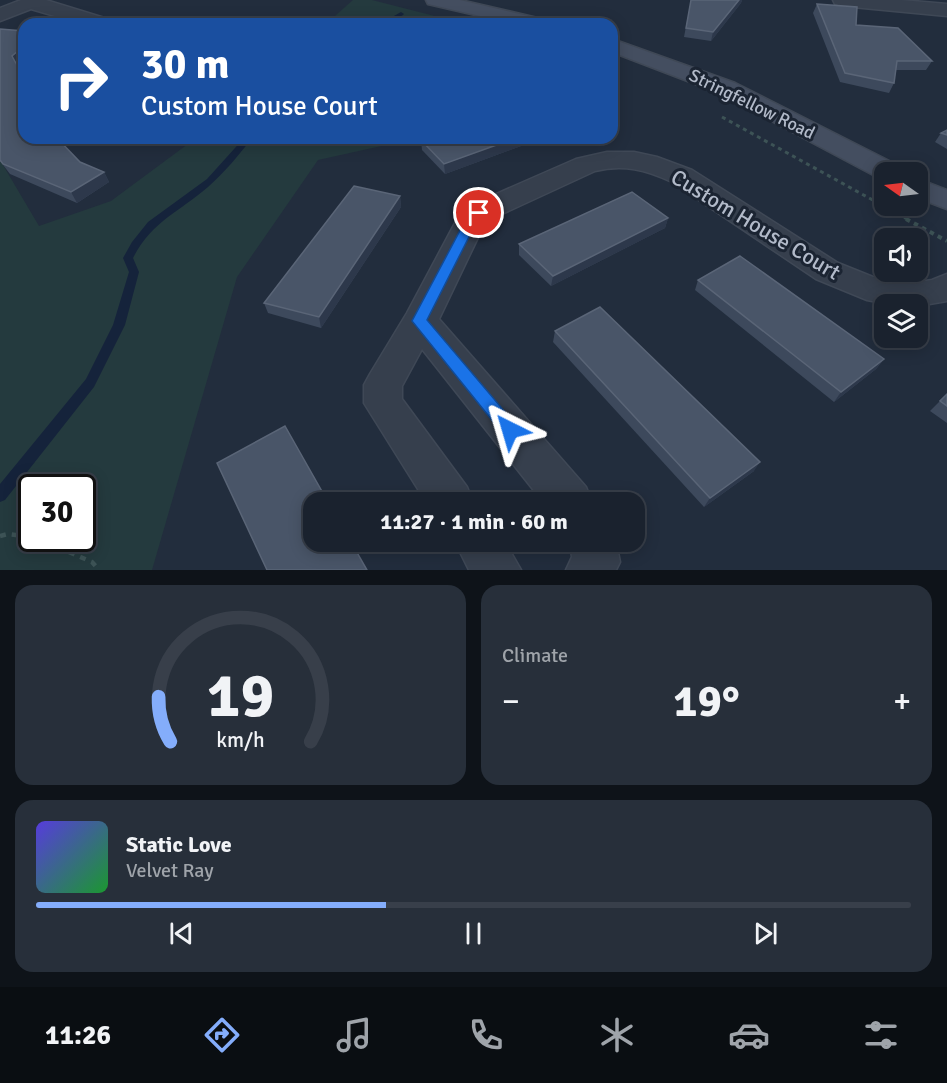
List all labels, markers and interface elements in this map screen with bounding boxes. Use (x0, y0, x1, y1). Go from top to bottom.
text: 30 m (141, 39, 230, 90)
icon: right (42, 42, 120, 120)
street label: Stringfellow Road (686, 64, 818, 144)
text: Custom House Court (141, 90, 378, 123)
north arrow (874, 162, 928, 216)
map controls (874, 162, 928, 348)
street label: Custom House Court (666, 163, 846, 286)
pin (453, 187, 504, 238)
icon: arrive (462, 196, 495, 229)
button: sound (874, 228, 928, 282)
button: layers (874, 294, 928, 348)
position arrow (478, 398, 542, 462)
speed limit sign: 30 (18, 474, 96, 552)
text: 11:27 · 1 min · 60 m (380, 508, 568, 535)
text: Climate (502, 643, 568, 668)
text: 19 (207, 657, 274, 734)
text: 19° (673, 674, 740, 729)
text: − (502, 681, 520, 722)
text: + (893, 681, 911, 722)
text: km/h (216, 727, 265, 753)
text: Static Love (126, 831, 232, 858)
text: Velvet Ray (126, 858, 214, 883)
icon: previous (165, 917, 198, 950)
icon: pause (457, 917, 490, 950)
icon: next (749, 917, 782, 950)
icon: directions (201, 1014, 243, 1056)
icon: music (333, 1014, 375, 1056)
icon: phone (465, 1014, 507, 1056)
icon: climate (596, 1014, 638, 1056)
icon: car (728, 1014, 770, 1056)
icon: filters (860, 1014, 902, 1056)
text: 11:26 (45, 1019, 111, 1052)

